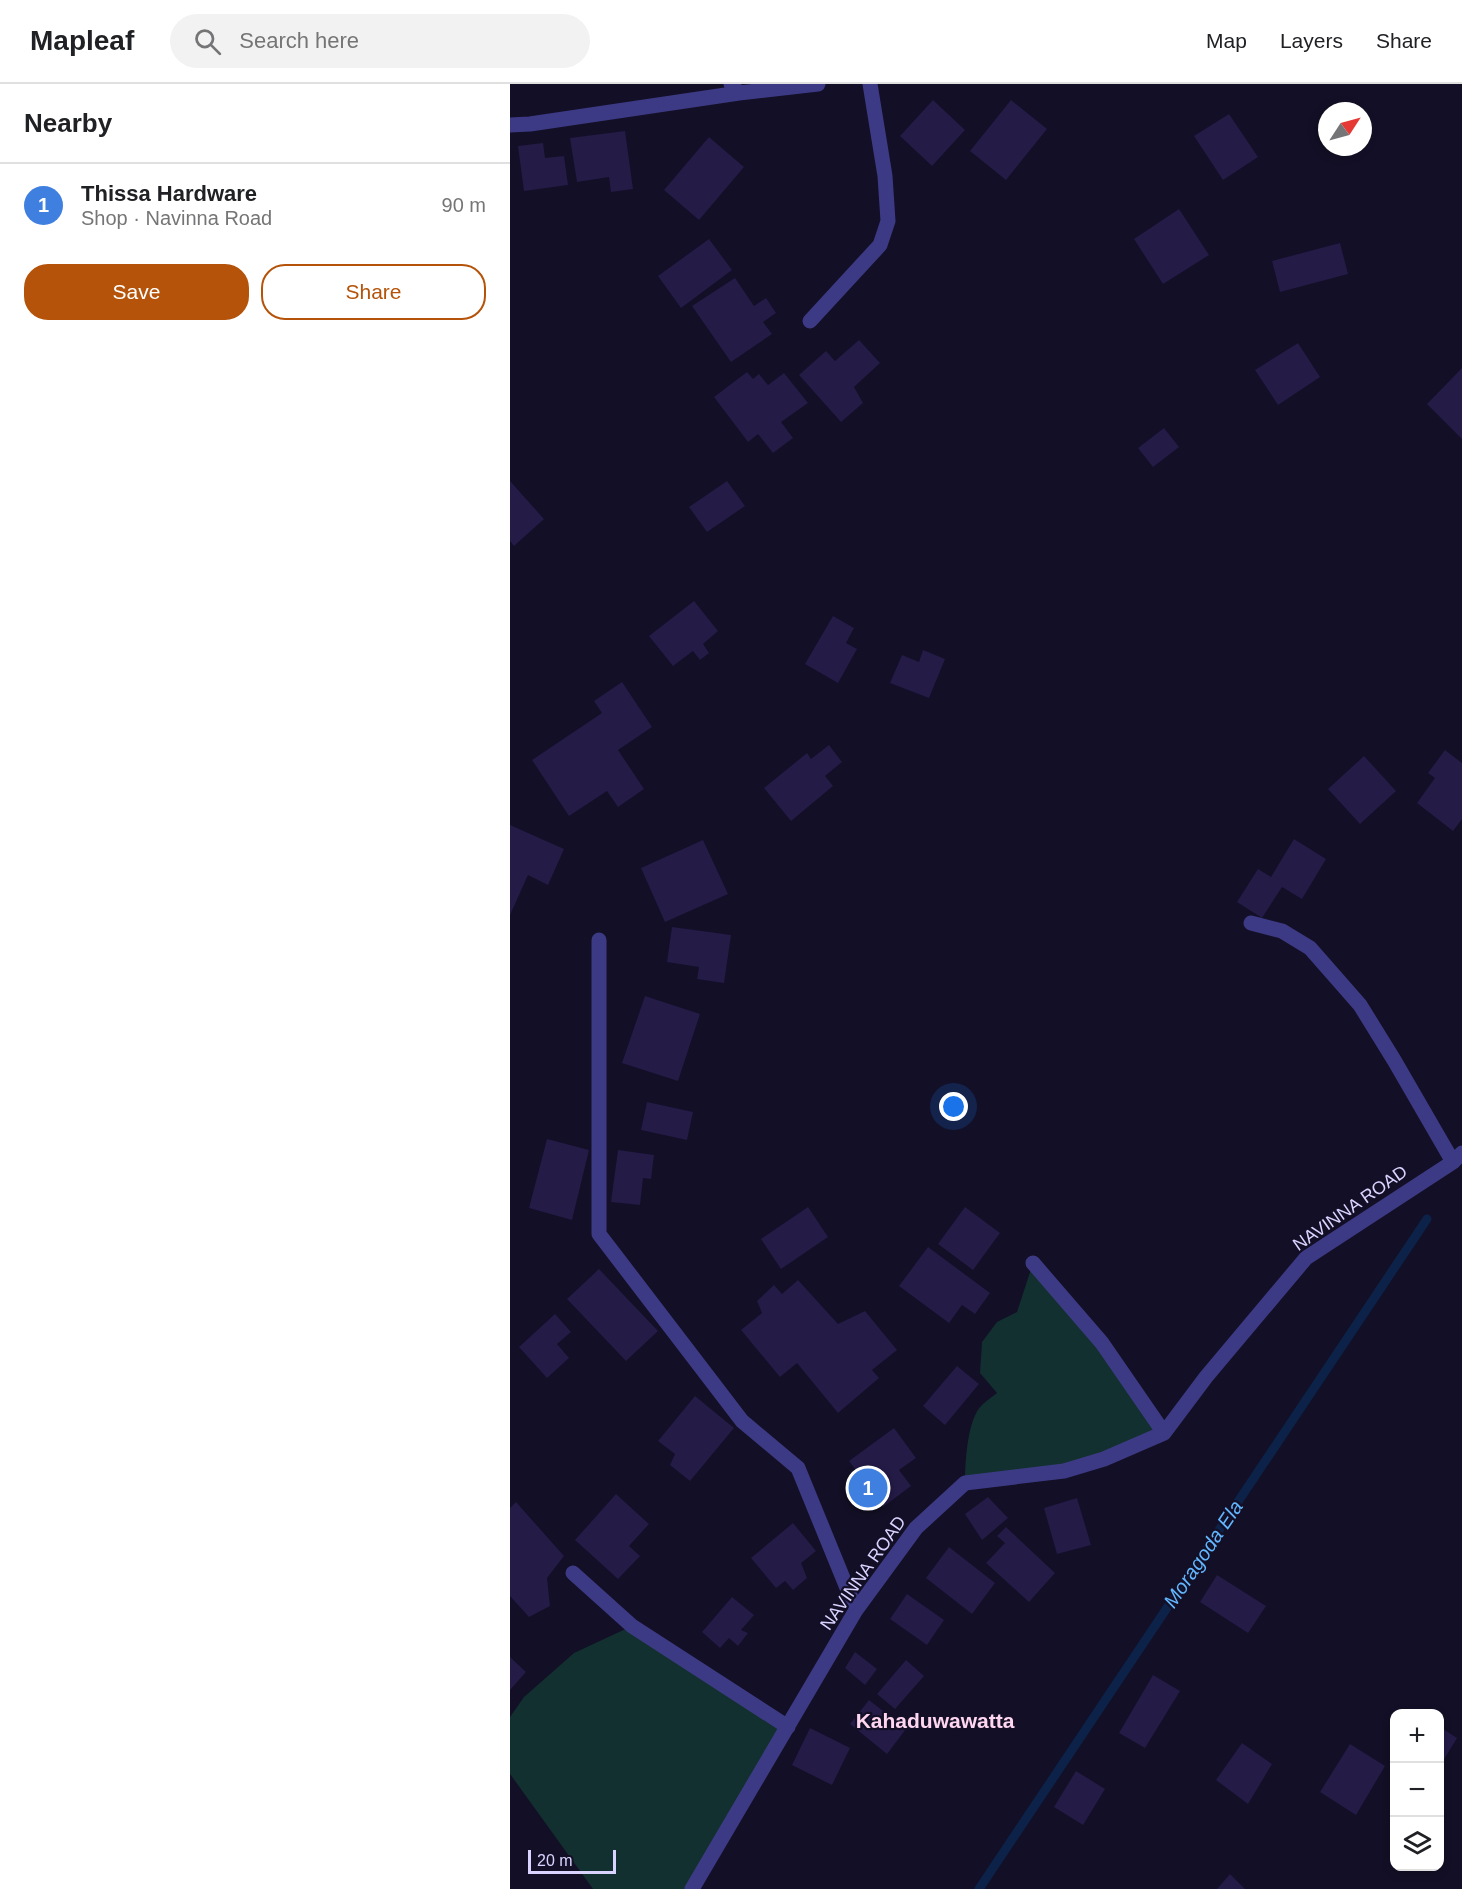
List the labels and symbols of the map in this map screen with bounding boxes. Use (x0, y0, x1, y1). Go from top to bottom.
north arrow (1318, 102, 1372, 156)
your location (939, 1092, 968, 1121)
street label: NAVINNA ROAD (1289, 1161, 1411, 1255)
pin: 1 (848, 1466, 888, 1510)
water label: Moragoda Ela (1159, 1496, 1247, 1612)
street label: NAVINNA ROAD (816, 1512, 910, 1634)
district label: Kahaduwawatta (856, 1709, 1015, 1732)
scale bar (528, 1847, 616, 1874)

